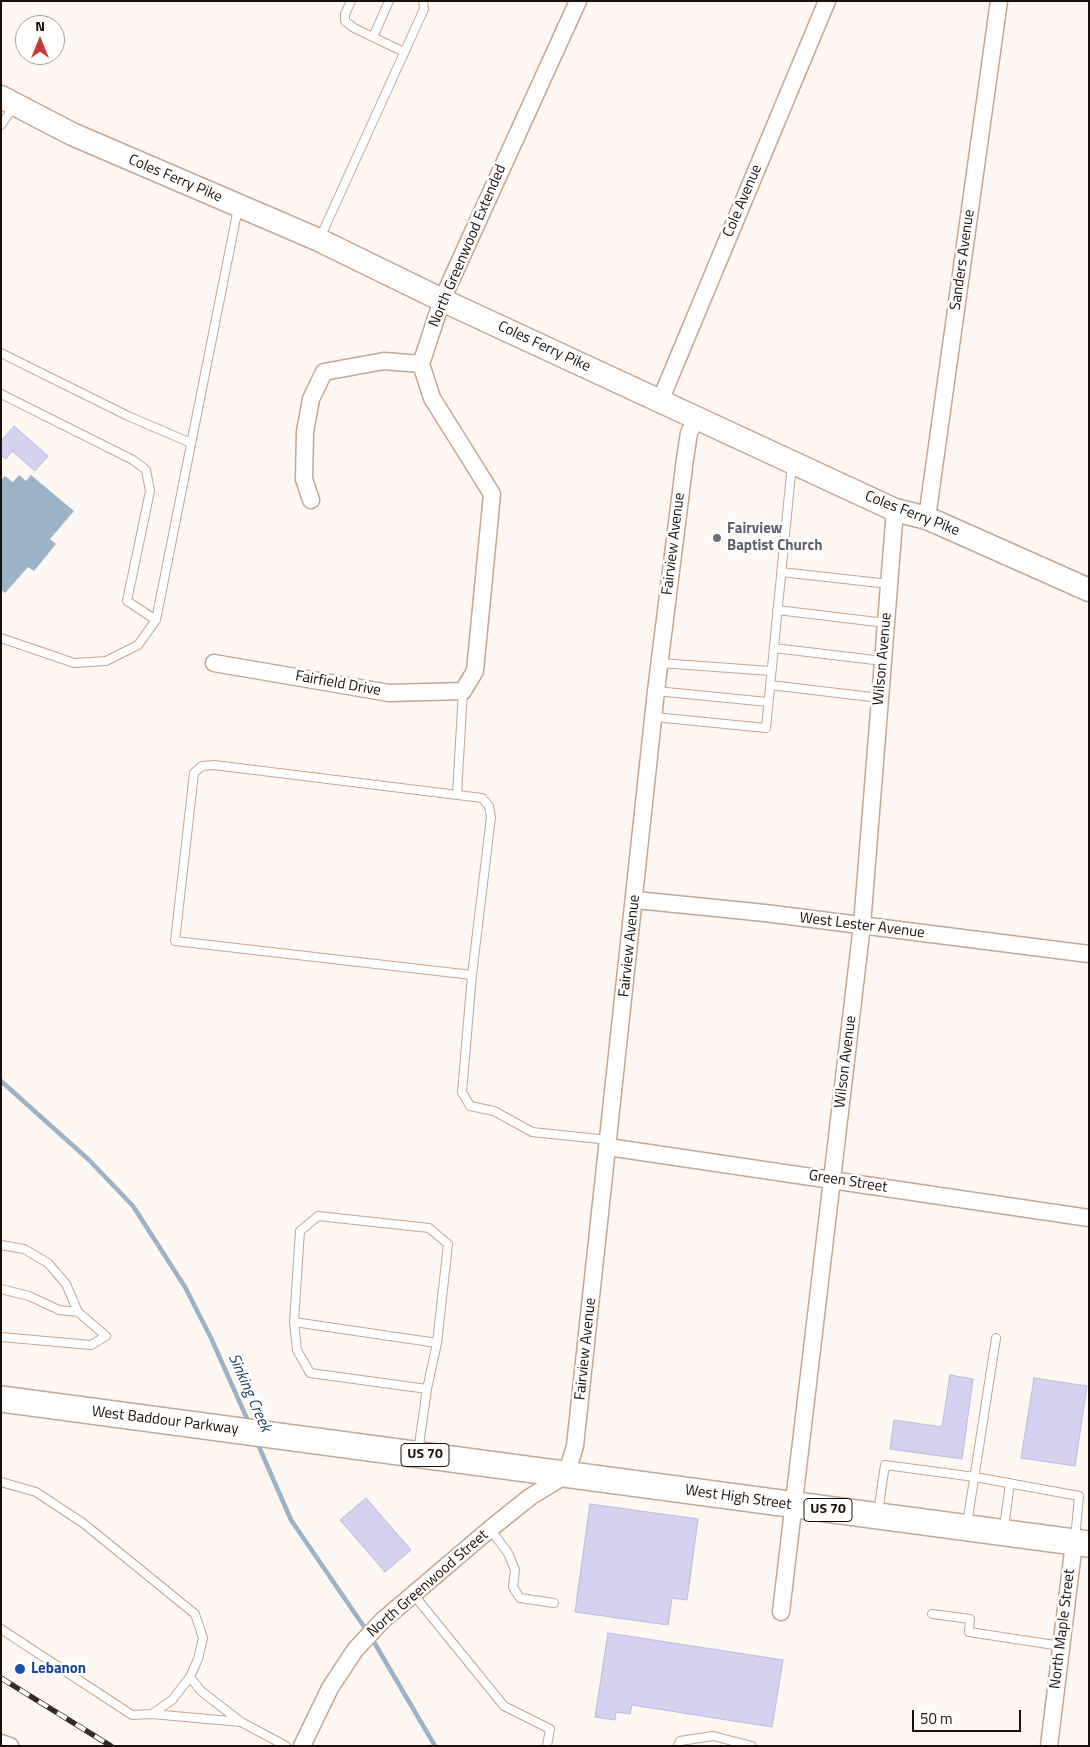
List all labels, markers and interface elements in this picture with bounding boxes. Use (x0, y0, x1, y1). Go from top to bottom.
north arrow (15, 15, 65, 65)
text: N (35, 15, 45, 36)
street label: Coles Ferry Pike (125, 151, 225, 207)
street label: North Greenwood Extended (426, 162, 510, 330)
street label: Cole Avenue (720, 162, 766, 240)
street label: Sanders Avenue (947, 208, 979, 312)
street label: Coles Ferry Pike (495, 318, 593, 376)
street label: Coles Ferry Pike (862, 488, 962, 540)
street label: Fairview Avenue (659, 492, 689, 596)
place label: Fairview Baptist Church (727, 520, 822, 555)
marker: Fairview Baptist Church (711, 532, 723, 544)
street label: Wilson Avenue (870, 612, 896, 706)
street label: Fairfield Drive (294, 668, 382, 700)
street label: Fairview Avenue (616, 894, 644, 998)
street label: West Lester Avenue (798, 909, 926, 943)
street label: Wilson Avenue (831, 1015, 861, 1109)
street label: Green Street (807, 1167, 889, 1197)
street label: Fairview Avenue (572, 1297, 600, 1401)
water label: Sinking Creek (223, 1351, 275, 1435)
street label: West Baddour Parkway (91, 1403, 239, 1439)
road number: US 70 (401, 1444, 449, 1466)
street label: West High Street (684, 1482, 792, 1514)
road number: US 70 (804, 1498, 852, 1522)
street label: North Greenwood Street (364, 1527, 492, 1641)
street label: North Maple Street (1047, 1568, 1079, 1690)
place label: Lebanon (31, 1660, 86, 1678)
marker: Lebanon (13, 1662, 27, 1676)
scale bar (915, 1700, 1024, 1732)
text: 50 m (920, 1707, 953, 1730)

